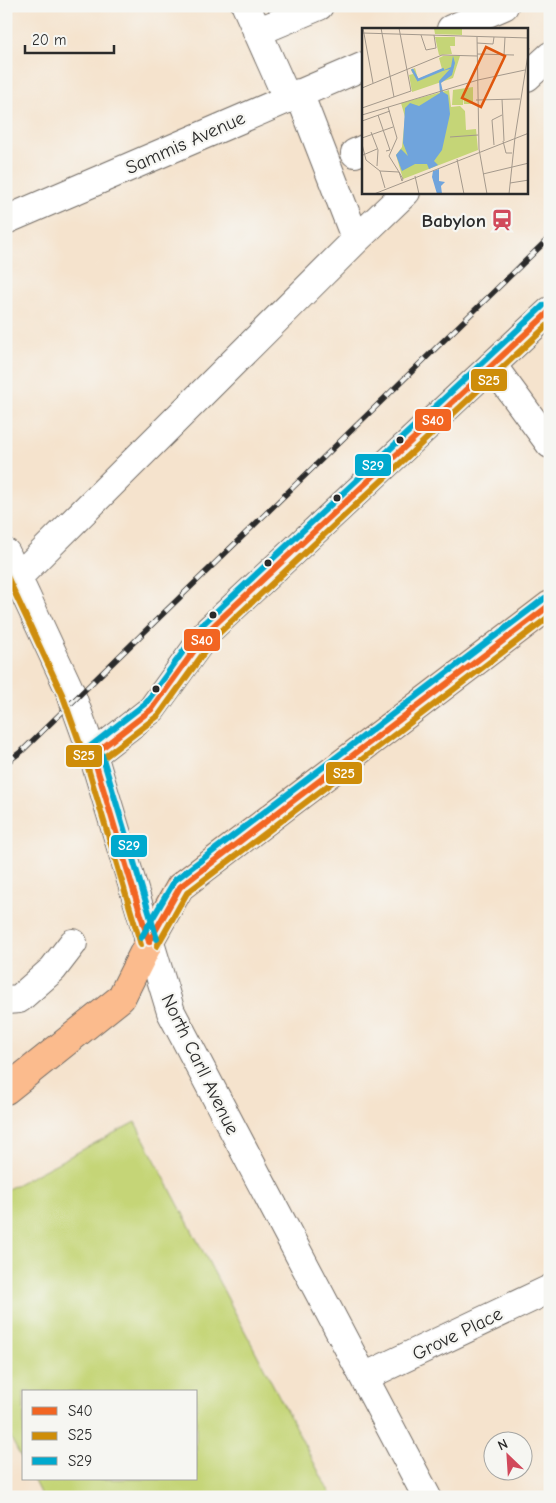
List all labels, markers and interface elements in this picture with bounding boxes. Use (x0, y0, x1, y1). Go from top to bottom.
scale bar (25, 22, 114, 54)
inset map (362, 28, 528, 194)
text: 20 m (32, 31, 66, 49)
street label: Sammis Avenue (122, 107, 248, 179)
station icon: Babylon (489, 207, 515, 233)
place label: Babylon (422, 210, 486, 232)
line badge: S25 (470, 368, 508, 392)
text: S25 (478, 372, 500, 389)
line badge: S40 (414, 408, 452, 432)
text: S40 (422, 412, 444, 429)
unlabelled marker (395, 435, 405, 445)
line badge: S29 (354, 453, 392, 477)
text: S29 (362, 457, 384, 474)
unlabelled marker (332, 493, 342, 503)
unlabelled marker (263, 558, 273, 568)
unlabelled marker (208, 610, 218, 620)
line badge: S40 (183, 628, 221, 652)
text: S40 (191, 632, 213, 649)
unlabelled marker (151, 684, 161, 694)
line badge: S25 (65, 744, 103, 768)
text: S25 (73, 747, 95, 764)
line badge: S25 (325, 761, 363, 785)
text: S25 (333, 765, 355, 782)
line badge: S29 (110, 834, 148, 858)
text: S29 (118, 837, 140, 854)
street label: North Carll Avenue (157, 991, 244, 1138)
street label: Grove Place (409, 1303, 506, 1365)
legend (22, 1390, 198, 1480)
text: S40 (68, 1402, 93, 1420)
text: S25 (68, 1426, 92, 1444)
north arrow (484, 1430, 534, 1480)
text: N (495, 1435, 510, 1454)
text: S29 (68, 1452, 92, 1470)

